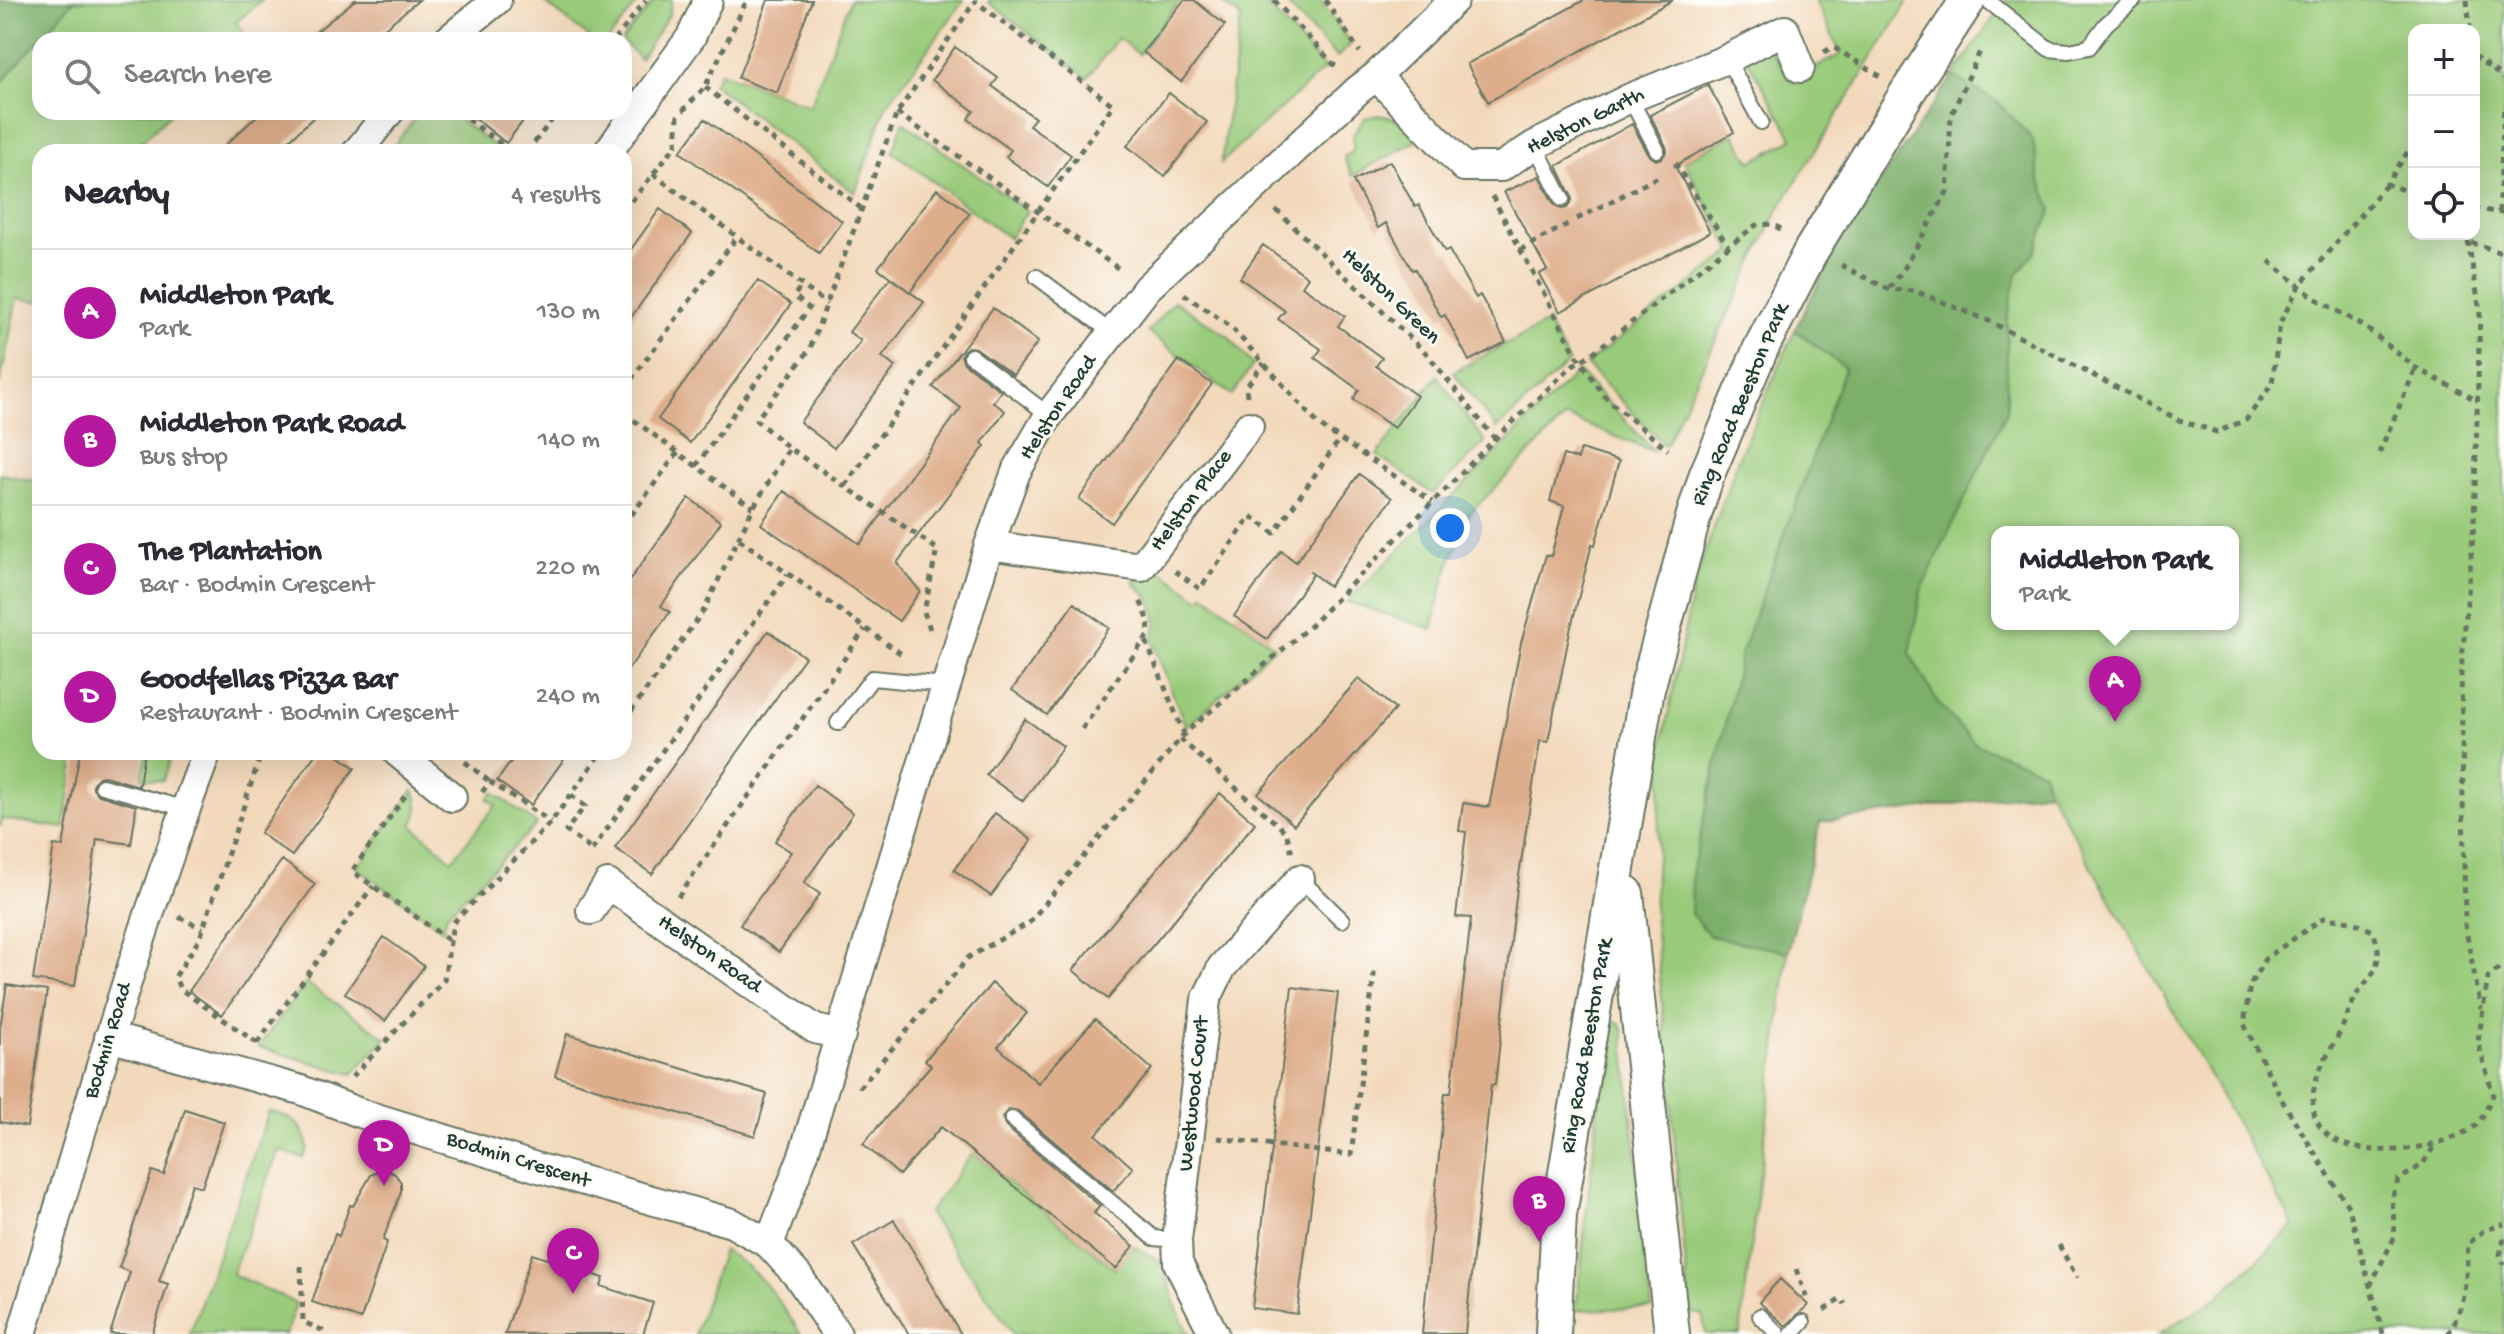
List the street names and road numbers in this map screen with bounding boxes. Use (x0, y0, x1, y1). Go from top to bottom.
street label: Helston Garth (1523, 82, 1649, 162)
street label: Helston Green (1335, 243, 1445, 351)
street label: Ring Road Beeston Park (1686, 298, 1796, 510)
street label: Helston Road (1014, 349, 1105, 465)
street label: Helston Place (1145, 444, 1239, 557)
street label: Helston Road (652, 910, 768, 1002)
street label: Ring Road Beeston Park (1556, 934, 1620, 1156)
street label: Bodmin Road (79, 978, 140, 1103)
street label: Westwood Court (1174, 1013, 1216, 1173)
street label: Bodmin Crescent (442, 1126, 595, 1196)

